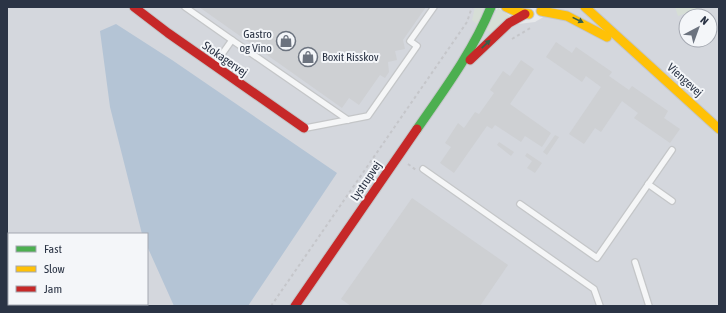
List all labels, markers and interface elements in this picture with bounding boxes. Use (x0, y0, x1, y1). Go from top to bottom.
north arrow (678, 8, 718, 48)
text: N (698, 14, 711, 27)
one-way arrow (572, 17, 584, 23)
place label: Gastro og Vino (239, 27, 272, 55)
shop icon: Gastro og Vino (275, 30, 297, 52)
street label: Stokagervej (200, 38, 250, 80)
one-way arrow (481, 39, 491, 48)
shop icon: Boxit Risskov (297, 46, 319, 68)
place label: Boxit Risskov (322, 50, 379, 64)
street label: Viengevej (664, 60, 706, 100)
street label: Lystrupvej (348, 158, 384, 204)
legend (8, 233, 148, 305)
text: Fast (44, 242, 62, 256)
text: Slow (44, 262, 65, 276)
text: Jam (44, 282, 62, 296)

